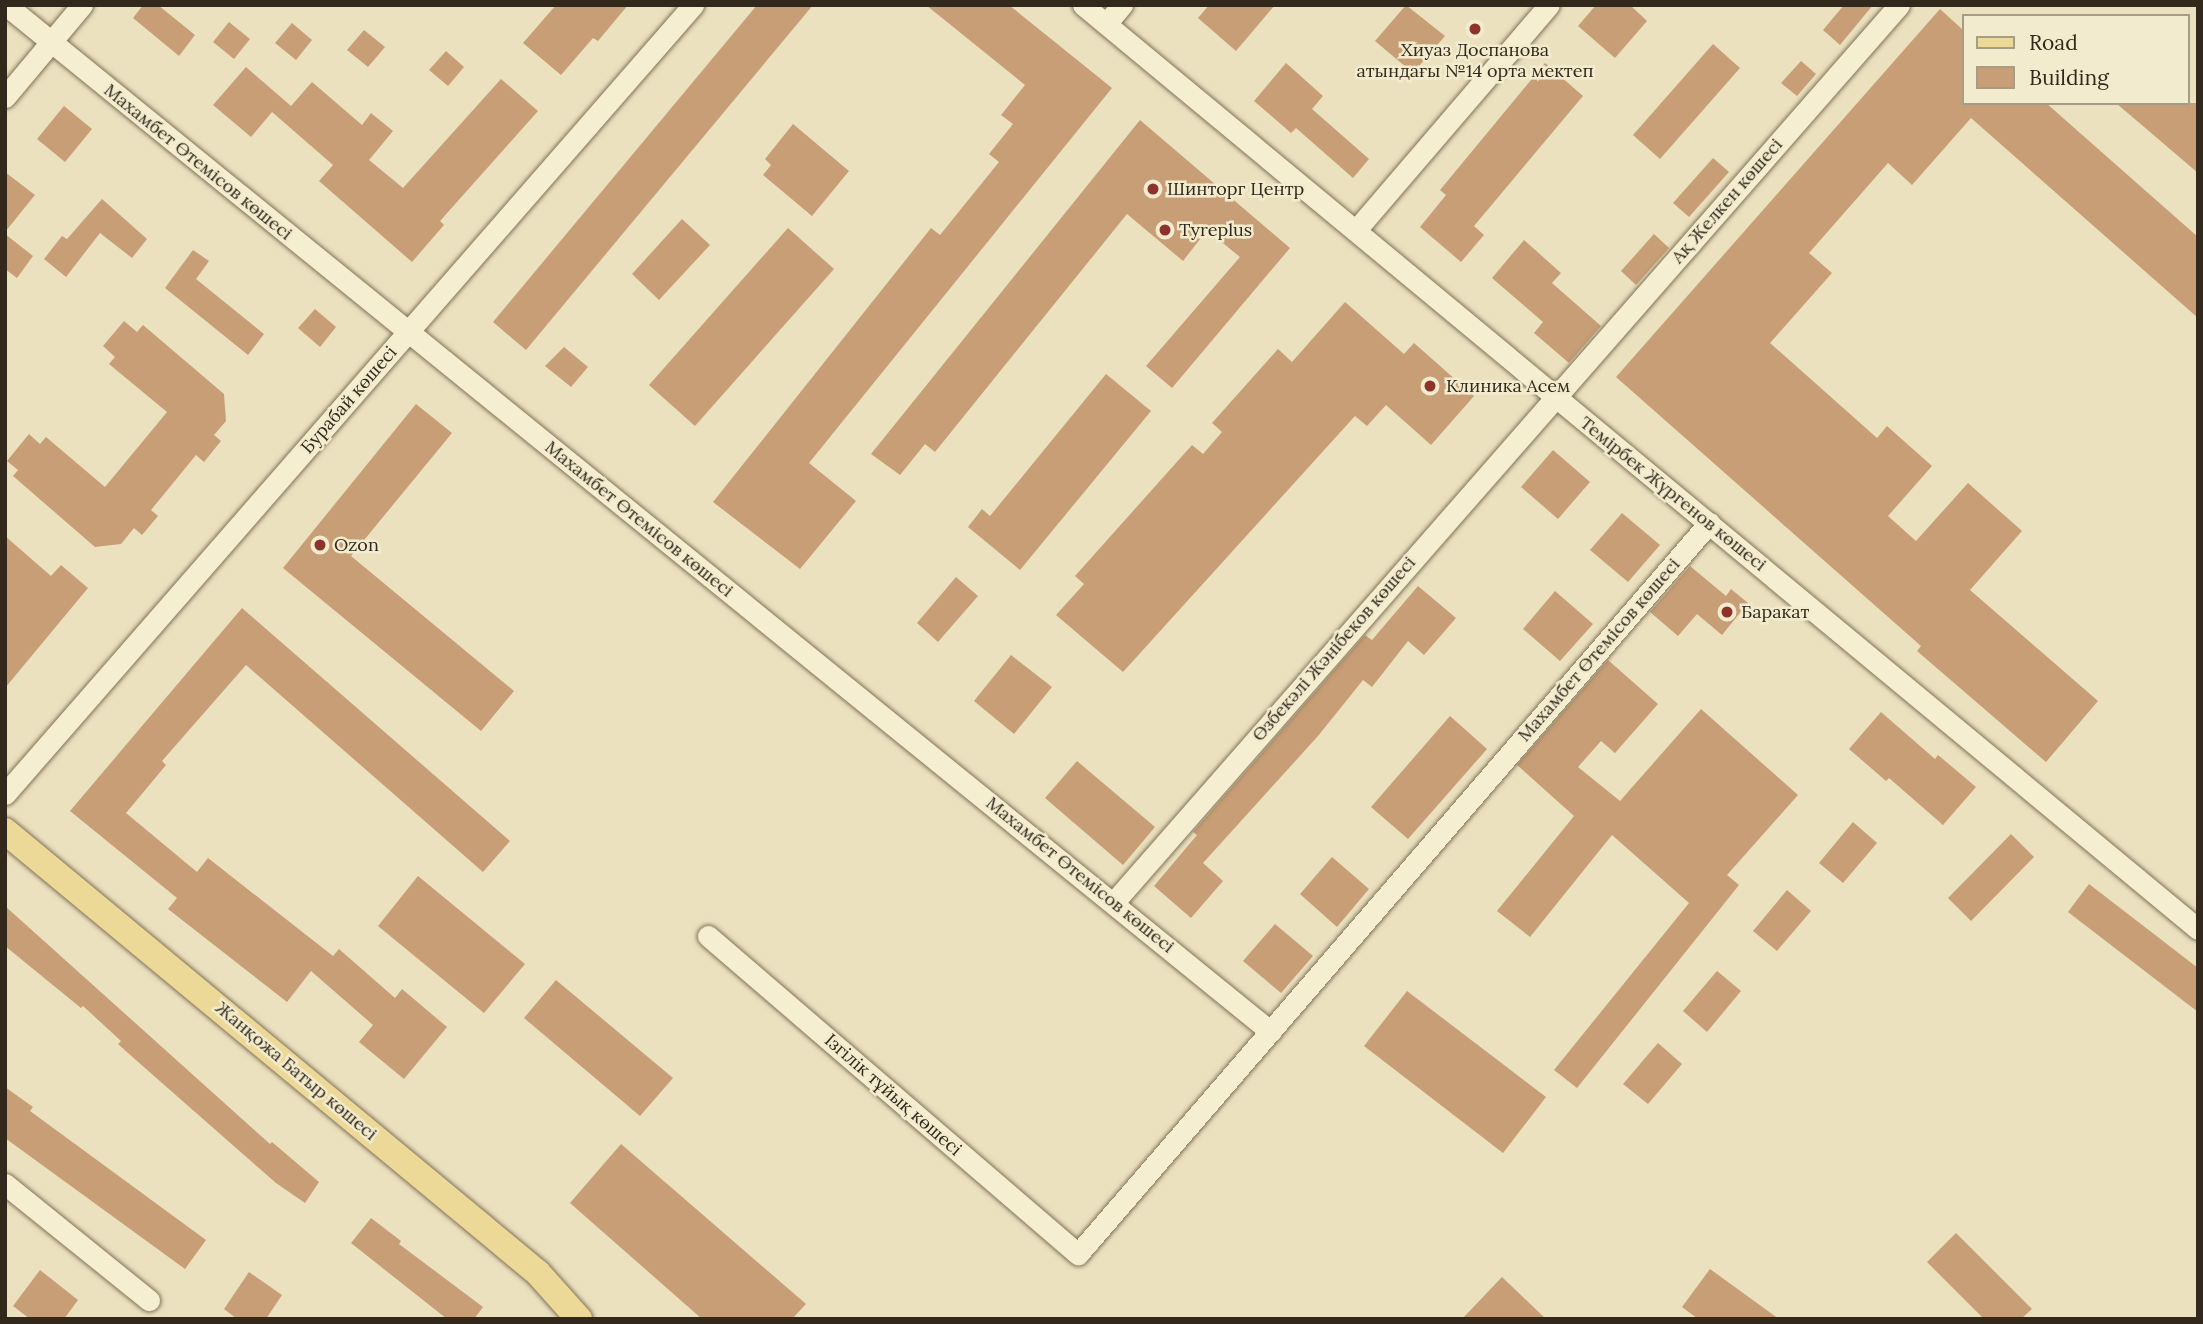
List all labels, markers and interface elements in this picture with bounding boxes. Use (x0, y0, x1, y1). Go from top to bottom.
legend (1962, 14, 2189, 105)
marker: Хиуаз Доспанова атындағы №14 орта мектеп (1467, 21, 1483, 37)
text: Road (2029, 29, 2078, 56)
place label: Хиуаз Доспанова атындағы №14 орта мектеп (1356, 40, 1594, 82)
text: Building (2029, 64, 2109, 91)
street label: Махамбет Өтемісов көшесі (100, 79, 296, 245)
street label: Ақ Желкен көшесі (1667, 134, 1787, 268)
place label: Шинторг Центр (1167, 178, 1304, 200)
marker: Шинторг Центр (1145, 181, 1161, 197)
place label: Tyreplus (1179, 219, 1252, 241)
marker: Tyreplus (1157, 222, 1173, 238)
street label: Бурабай көшесі (297, 342, 401, 458)
place label: Клиника Асем (1446, 375, 1570, 397)
marker: Клиника Асем (1420, 376, 1440, 396)
street label: Темірбек Жүргенов көшесі (1576, 412, 1770, 576)
street label: Махамбет Өтемісов көшесі (541, 436, 737, 602)
place label: Ozon (334, 534, 379, 556)
marker: Ozon (312, 537, 328, 553)
street label: Өзбекәлі Жәнібеков көшесі (1248, 552, 1420, 746)
street label: Махамбет Өтемісов көшесі (1513, 554, 1685, 746)
place label: Баракат (1741, 601, 1809, 623)
marker: Баракат (1719, 604, 1735, 620)
street label: Махамбет Өтемісов көшесі (982, 792, 1178, 958)
street label: Жанқожа Батыр көшесі (211, 997, 381, 1145)
street label: Ізгілік тұйық көшесі (820, 1030, 966, 1160)

